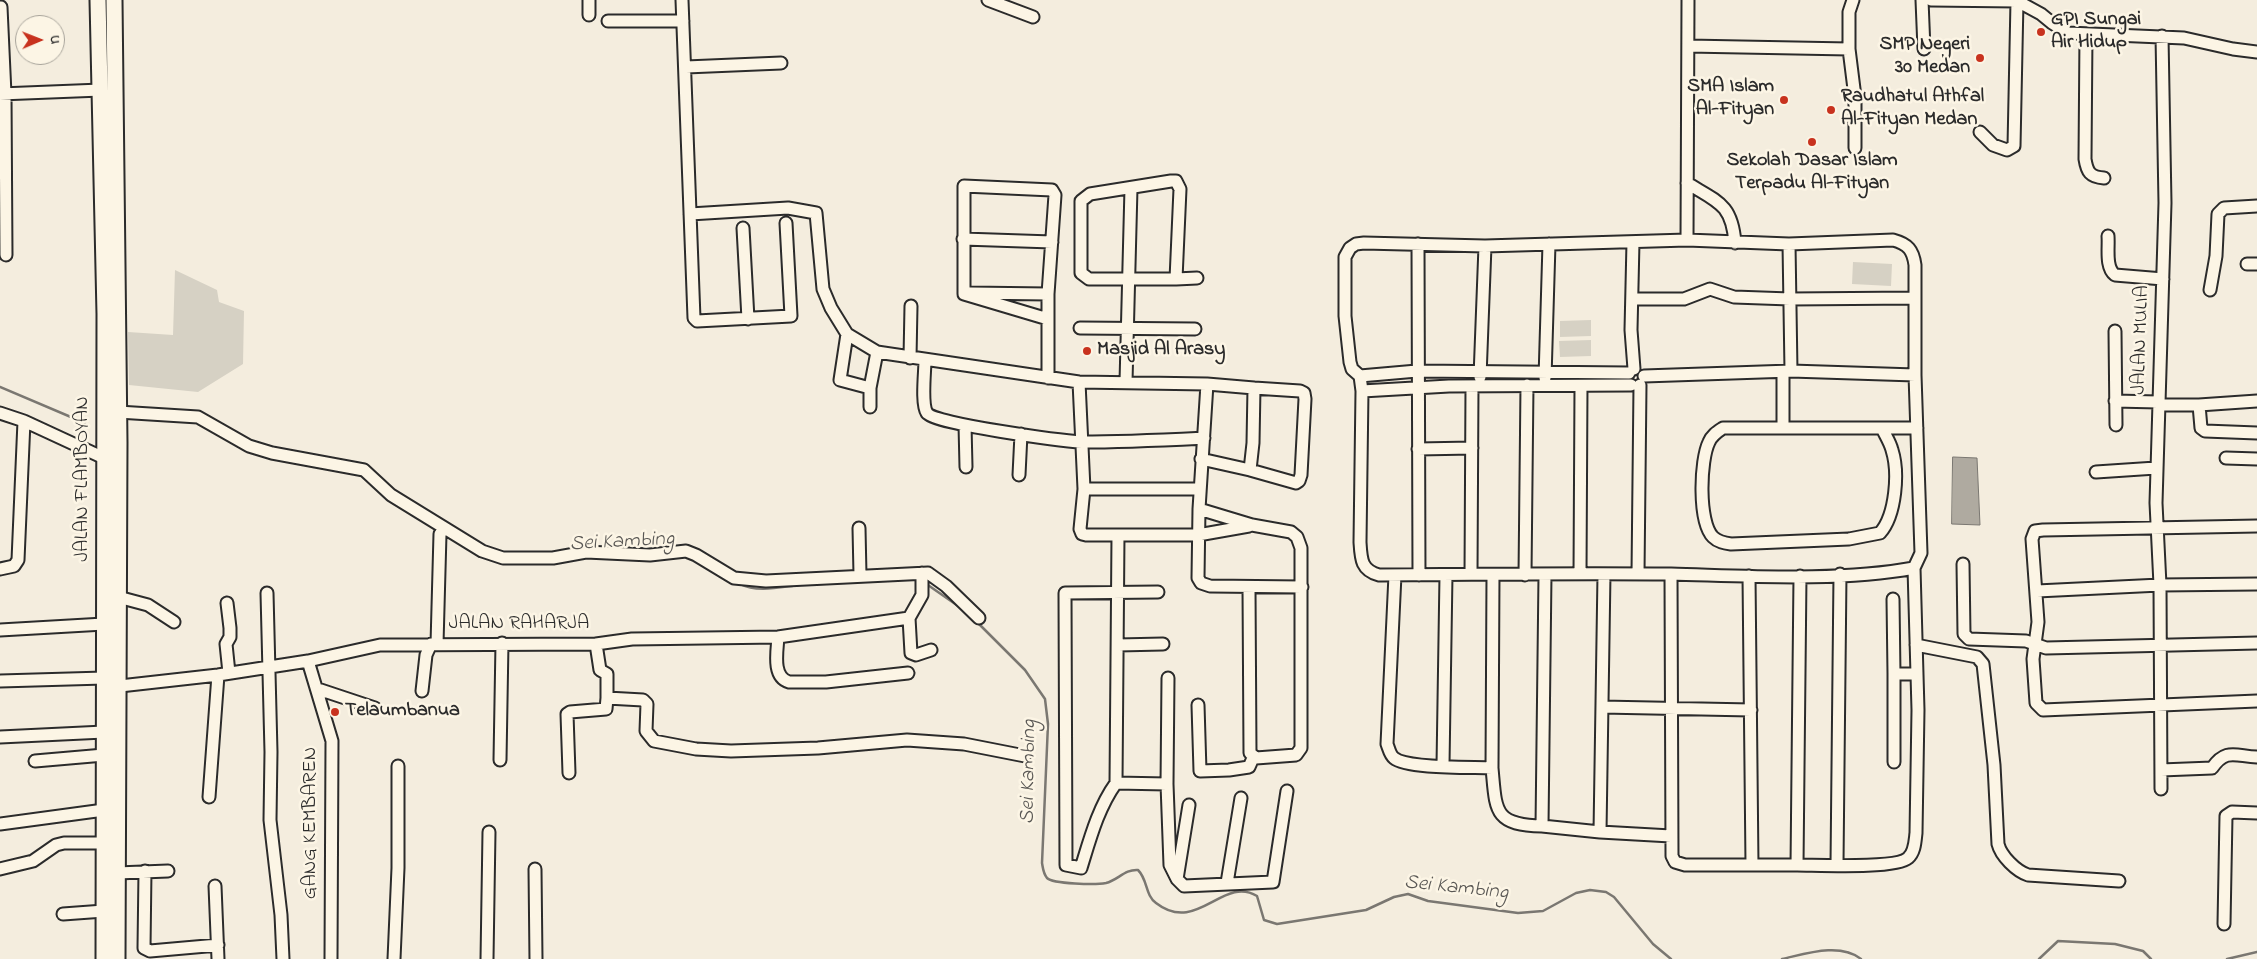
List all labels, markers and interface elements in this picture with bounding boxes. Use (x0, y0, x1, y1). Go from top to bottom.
place label: GPI Sungai Air Hidup (2051, 9, 2141, 56)
north arrow (15, 15, 65, 65)
marker: GPI Sungai Air Hidup (2035, 26, 2047, 38)
place label: SMP Negeri 30 Medan (1879, 34, 1970, 81)
text: U (44, 35, 65, 44)
marker: SMP Negeri 30 Medan (1974, 52, 1986, 64)
place label: SMA Islam Al-Fityan (1687, 76, 1774, 123)
place label: Raudhatul Athfal Al-Fityan Medan (1841, 86, 1984, 133)
marker: SMA Islam Al-Fityan (1778, 94, 1790, 106)
marker: Raudhatul Athfal Al-Fityan Medan (1825, 104, 1837, 116)
marker: Sekolah Dasar Islam Terpadu Al-Fityan (1806, 136, 1818, 148)
place label: Sekolah Dasar Islam Terpadu Al-Fityan (1726, 150, 1898, 197)
street label: JALAN MULIA (2128, 285, 2156, 395)
place label: Masjid Al Arasy (1097, 339, 1225, 363)
marker: Masjid Al Arasy (1081, 345, 1093, 357)
street label: JALAN FLAMBOYAN (72, 396, 96, 562)
water label: Sei Kambing (569, 528, 675, 558)
street label: JALAN RAHARJA (449, 613, 589, 637)
place label: Telaumbanua (345, 700, 460, 724)
marker: Telaumbanua (329, 706, 341, 718)
water label: Sei Kambing (1016, 720, 1044, 824)
street label: GANG KEMBAREN (300, 747, 324, 899)
water label: Sei Kambing (1403, 871, 1509, 907)

